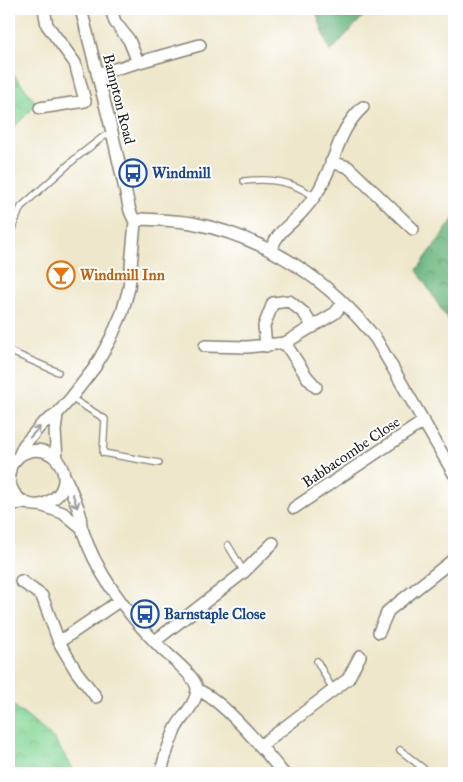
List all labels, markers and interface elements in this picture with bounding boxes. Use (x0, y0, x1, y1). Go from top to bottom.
street label: Bampton Road (99, 52, 139, 147)
bus stop icon: Windmill (118, 158, 148, 188)
place label: Windmill (152, 164, 212, 182)
bar icon: Windmill Inn (46, 260, 76, 290)
place label: Windmill Inn (80, 266, 166, 284)
street label: Babbacombe Close (299, 413, 403, 491)
one-way arrow (29, 426, 41, 439)
one-way arrow (71, 492, 80, 508)
bus stop icon: Barnstaple Close (130, 599, 160, 629)
place label: Barnstaple Close (164, 605, 266, 624)

